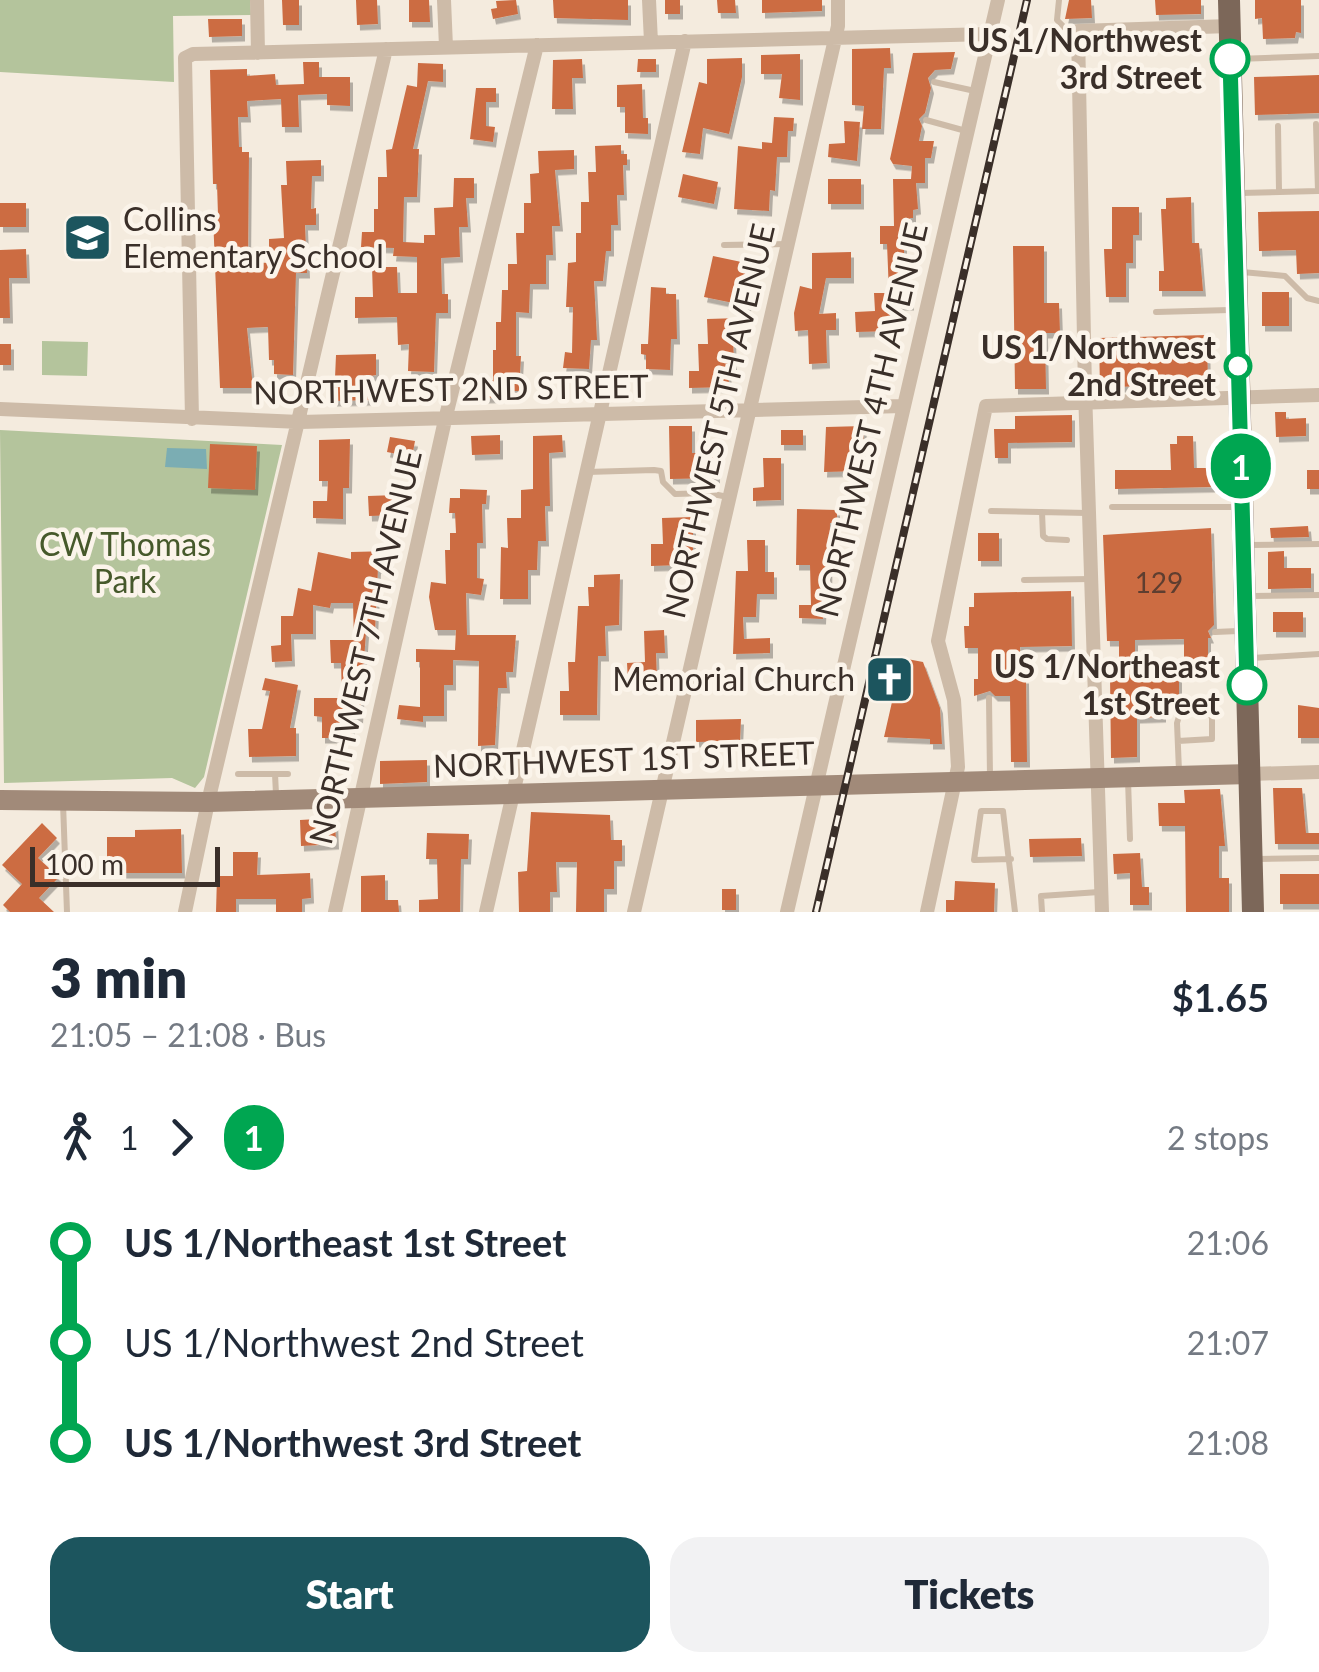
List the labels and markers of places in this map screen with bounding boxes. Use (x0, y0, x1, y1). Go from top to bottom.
place label: US 1/Northwest 3rd Street (967, 20, 1202, 96)
marker: US 1/Northwest 3rd Street (1211, 40, 1249, 78)
place label: Collins Elementary School (123, 199, 384, 275)
school or university icon: Collins Elementary School (62, 212, 114, 264)
place label: US 1/Northwest 2nd Street (981, 327, 1216, 403)
marker: US 1/Northwest 2nd Street (1225, 353, 1251, 379)
place label: US 1/Northeast 1st Street (994, 646, 1220, 722)
church icon: Memorial Church (864, 654, 916, 706)
place label: Memorial Church (612, 659, 855, 698)
marker: US 1/Northeast 1st Street (1228, 666, 1266, 704)

